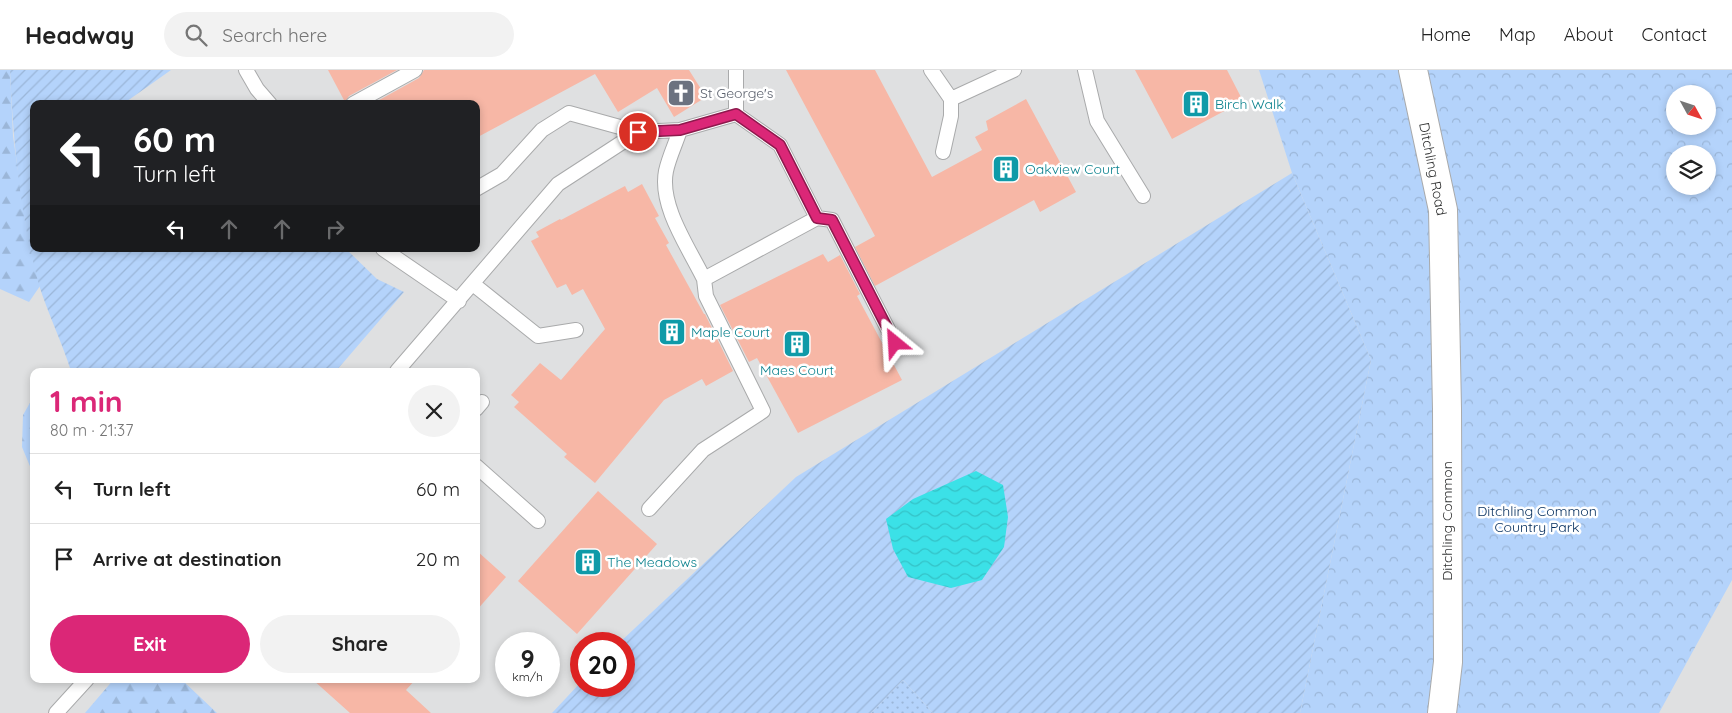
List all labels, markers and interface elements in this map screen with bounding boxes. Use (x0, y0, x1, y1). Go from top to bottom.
search box (164, 12, 514, 57)
text: Headway (25, 20, 134, 50)
icon: search (182, 21, 210, 49)
text: Search here (222, 23, 327, 47)
text: Home (1421, 23, 1471, 46)
text: Map (1499, 23, 1536, 46)
text: About (1564, 23, 1614, 46)
text: Contact (1642, 23, 1707, 46)
church icon: St George's (666, 78, 696, 108)
place label: St George's (700, 84, 773, 102)
north arrow (1666, 85, 1716, 135)
map controls (1666, 85, 1716, 195)
building icon: Birch Walk (1181, 89, 1211, 119)
place label: Birch Walk (1215, 95, 1284, 113)
pin (617, 111, 659, 153)
text: 60 m (133, 117, 216, 161)
icon: arrive (624, 118, 652, 146)
icon: left (50, 120, 115, 185)
street label: Ditchling Road (1415, 121, 1451, 217)
button: layers (1666, 145, 1716, 195)
building icon: Oakview Court (991, 154, 1021, 184)
text: Turn left (133, 160, 216, 188)
place label: Oakview Court (1025, 160, 1120, 178)
icon: left (162, 215, 190, 243)
icon: ahead (215, 215, 243, 243)
icon: ahead (268, 215, 296, 243)
icon: right (321, 215, 349, 243)
position arrow (868, 316, 920, 368)
building icon: Maple Court (657, 317, 687, 347)
place label: Maple Court (691, 323, 770, 341)
building icon: Maes Court (782, 329, 812, 359)
place label: Maes Court (760, 361, 834, 379)
text: 1 min (50, 382, 123, 420)
button: close (408, 385, 460, 437)
text: 80 m · 21:37 (50, 420, 133, 440)
street label: Ditchling Common (1438, 461, 1456, 581)
icon: left (50, 475, 78, 503)
text: Turn left (93, 477, 171, 501)
text: 60 m (416, 477, 460, 501)
park label: Ditchling Common Country Park (1477, 502, 1597, 536)
icon: arrive (50, 545, 78, 573)
text: Arrive at destination (93, 547, 282, 571)
text: 20 m (416, 547, 460, 571)
building icon: The Meadows (573, 547, 603, 577)
place label: The Meadows (607, 553, 697, 571)
button: Exit (50, 615, 250, 673)
button: Share (260, 615, 460, 673)
speed limit sign: 20 (570, 632, 635, 697)
text: 9 (520, 643, 535, 674)
text: km/h (512, 669, 543, 684)

